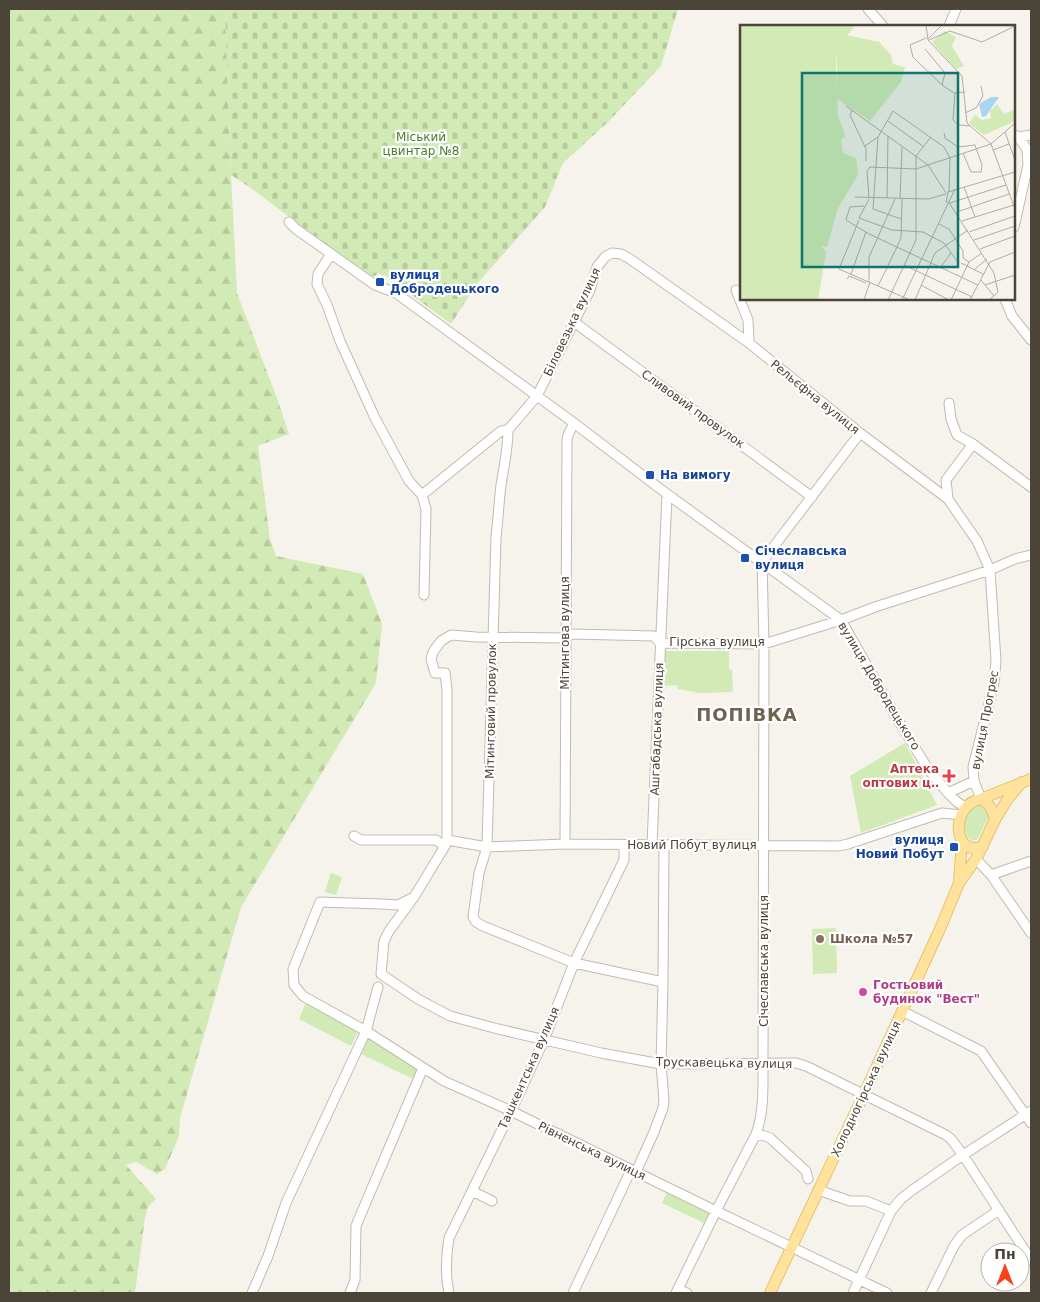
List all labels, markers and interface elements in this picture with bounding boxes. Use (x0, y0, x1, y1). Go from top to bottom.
inset map (740, 25, 1015, 300)
park label: Міський цвинтар №8 (383, 130, 459, 158)
street label: Біловезька вулиця (541, 266, 603, 378)
place label: вулиця Добродецького (390, 268, 499, 296)
marker: вулиця Добродецького (374, 276, 386, 288)
street label: Рельєфна вулиця (768, 357, 862, 437)
street label: Сливовий провулок (639, 367, 747, 451)
place label: На вимогу (660, 468, 731, 482)
marker: На вимогу (644, 469, 656, 481)
place label: Січеславська вулиця (755, 544, 847, 572)
marker: Січеславська вулиця (739, 552, 751, 564)
street label: Мітингова вулиця (558, 576, 572, 690)
street label: вулиця Добродецького (835, 619, 923, 753)
street label: Гірська вулиця (669, 635, 765, 649)
street label: Мітинговий провулок (483, 643, 499, 779)
street label: Ашгабадська вулиця (648, 662, 666, 796)
street label: вулиця Прогрес (969, 669, 1001, 771)
district label: ПОПІВКА (696, 704, 798, 725)
place label: Аптека оптових ц‥ (862, 762, 939, 790)
marker: Аптека оптових ц‥ (943, 770, 955, 782)
place label: вулиця Новий Побут (856, 833, 944, 861)
street label: Новий Побут вулиця (627, 838, 757, 852)
marker: вулиця Новий Побут (948, 841, 960, 853)
street label: Січеславська вулиця (757, 895, 771, 1027)
place label: Школа №57 (830, 932, 913, 946)
marker: Школа №57 (814, 933, 826, 945)
place label: Гостьовий будинок "Вест" (873, 978, 980, 1006)
marker: Гостьовий будинок "Вест" (857, 986, 869, 998)
street label: Ташкентська вулиця (495, 1005, 562, 1132)
street label: Холодногірська вулиця (828, 1019, 904, 1159)
street label: Трускавецька вулиця (655, 1055, 792, 1071)
street label: Рівненська вулиця (536, 1119, 648, 1183)
north arrow (980, 1242, 1030, 1292)
text: Пн (994, 1246, 1016, 1262)

